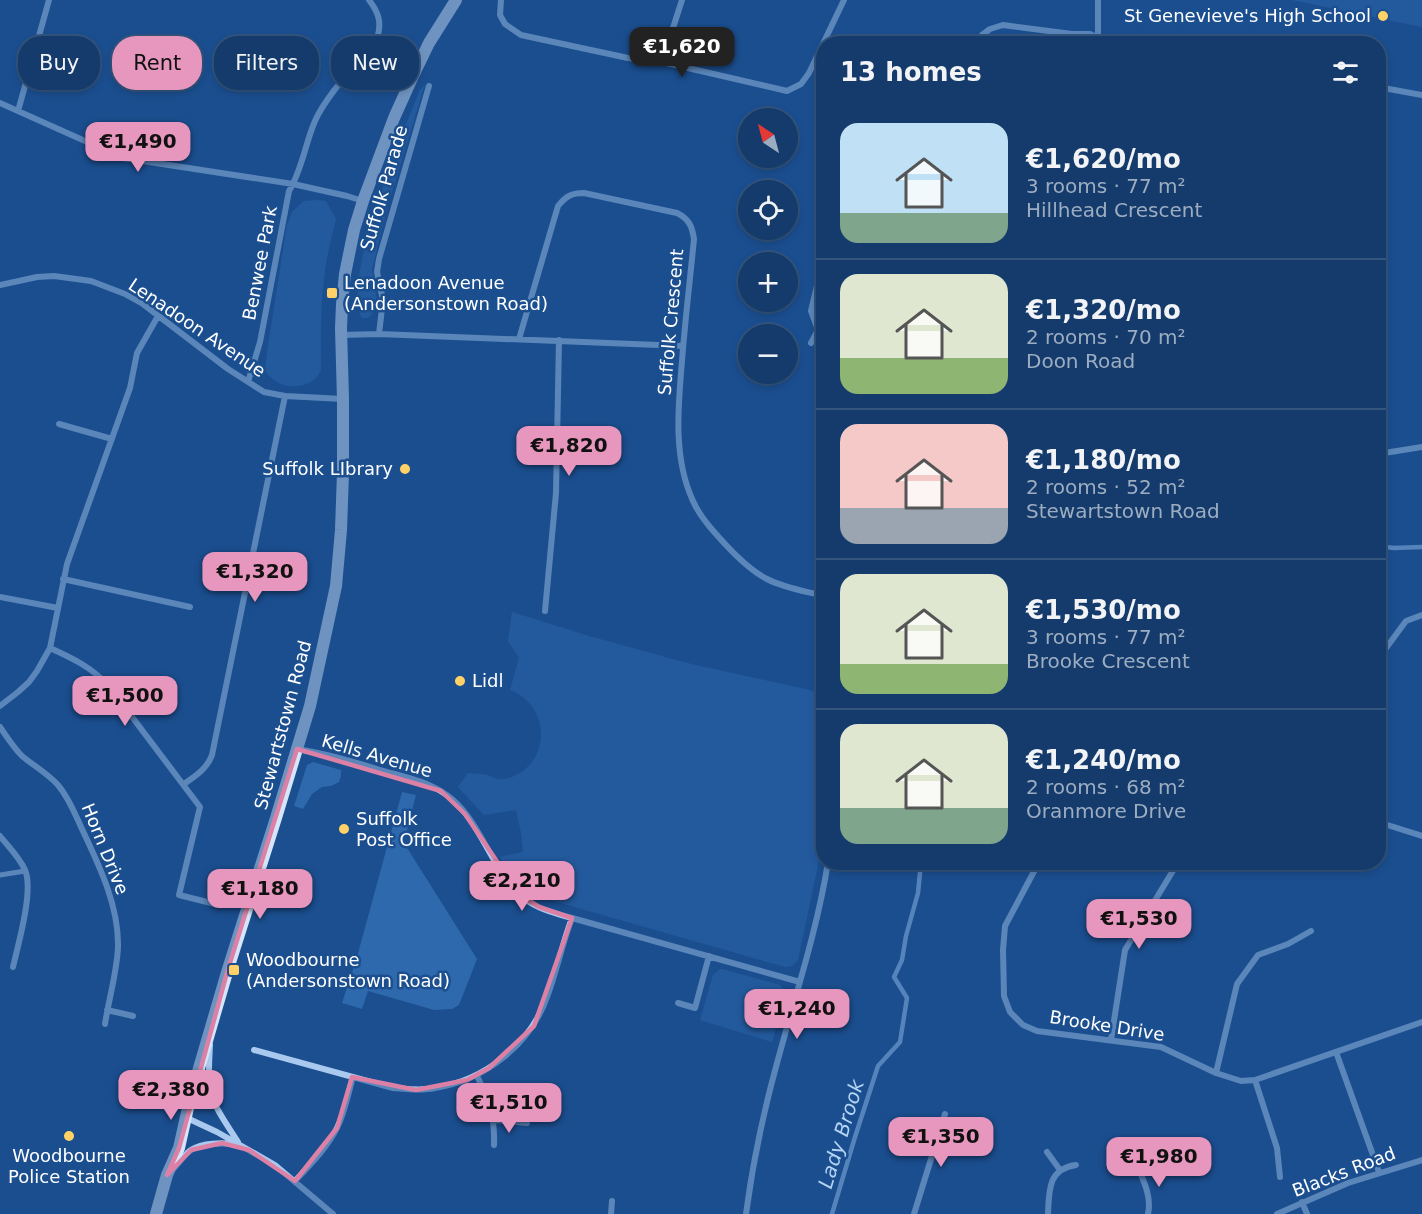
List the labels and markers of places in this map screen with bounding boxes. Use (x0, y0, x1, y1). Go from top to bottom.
place label: St Genevieve's High School (1124, 5, 1371, 26)
marker: St Genevieve's High School (1376, 9, 1390, 23)
pin: €1,620 (633, 27, 731, 78)
pin: €1,490 (89, 122, 187, 173)
place label: Lenadoon Avenue (Andersonstown Road) (344, 272, 548, 314)
marker: Lenadoon Avenue (Andersonstown Road) (325, 286, 339, 300)
pin: €1,820 (520, 426, 618, 477)
place label: Suffolk LIbrary (262, 458, 393, 479)
marker: Suffolk LIbrary (398, 462, 412, 476)
pin: €1,320 (206, 552, 304, 603)
place label: Lidl (472, 670, 503, 691)
marker: Lidl (453, 674, 467, 688)
pin: €1,500 (76, 676, 174, 727)
place label: Suffolk Post Office (356, 808, 452, 850)
marker: Suffolk Post Office (337, 822, 351, 836)
pin: €2,210 (473, 861, 571, 912)
pin: €1,180 (211, 869, 309, 920)
pin: €1,530 (1090, 899, 1188, 950)
place label: Woodbourne (Andersonstown Road) (246, 949, 450, 991)
marker: Woodbourne (Andersonstown Road) (227, 963, 241, 977)
pin: €1,240 (748, 989, 846, 1040)
pin: €2,380 (122, 1070, 220, 1121)
pin: €1,510 (460, 1083, 558, 1134)
pin: €1,350 (892, 1117, 990, 1168)
marker: Woodbourne Police Station (62, 1129, 76, 1143)
pin: €1,980 (1110, 1137, 1208, 1188)
place label: Woodbourne Police Station (8, 1145, 130, 1187)

